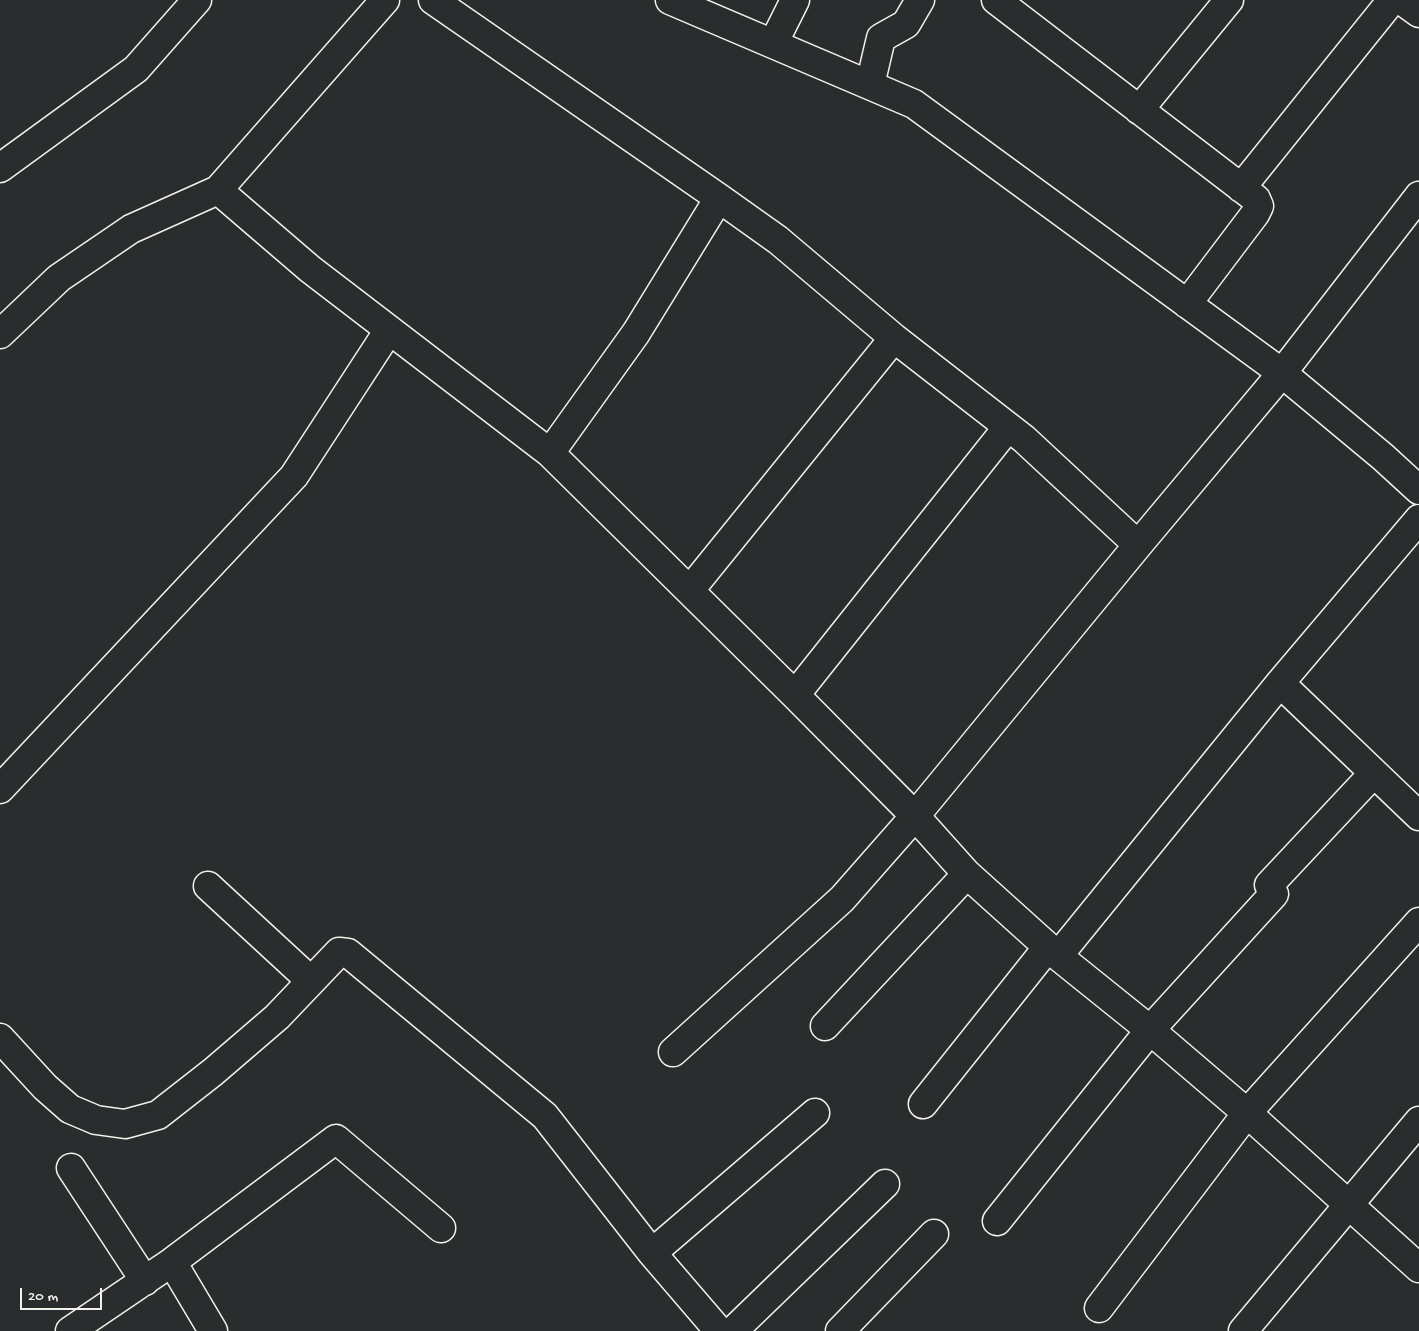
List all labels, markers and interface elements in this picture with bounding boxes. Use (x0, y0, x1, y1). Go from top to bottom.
scale bar (22, 1278, 105, 1310)
text: 20 m (28, 1288, 58, 1306)

